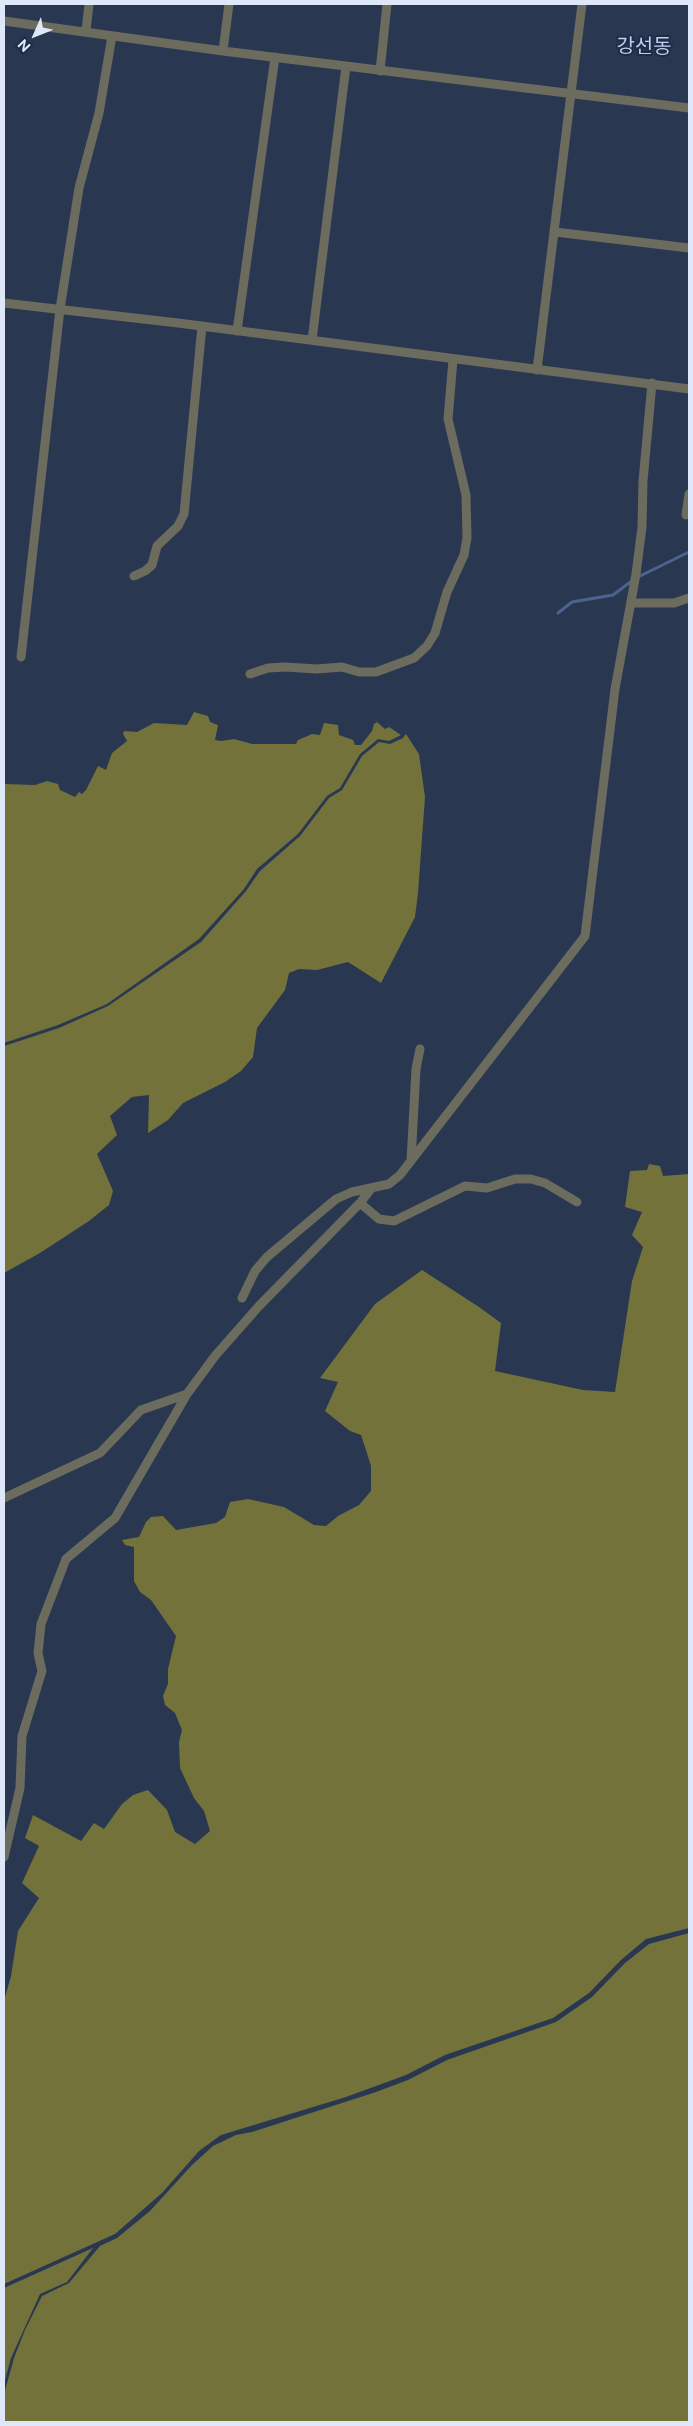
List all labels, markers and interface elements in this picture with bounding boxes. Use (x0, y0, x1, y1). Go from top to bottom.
north arrow (10, 10, 60, 60)
district label: 강선동 (616, 35, 672, 59)
text: N (15, 36, 34, 55)

